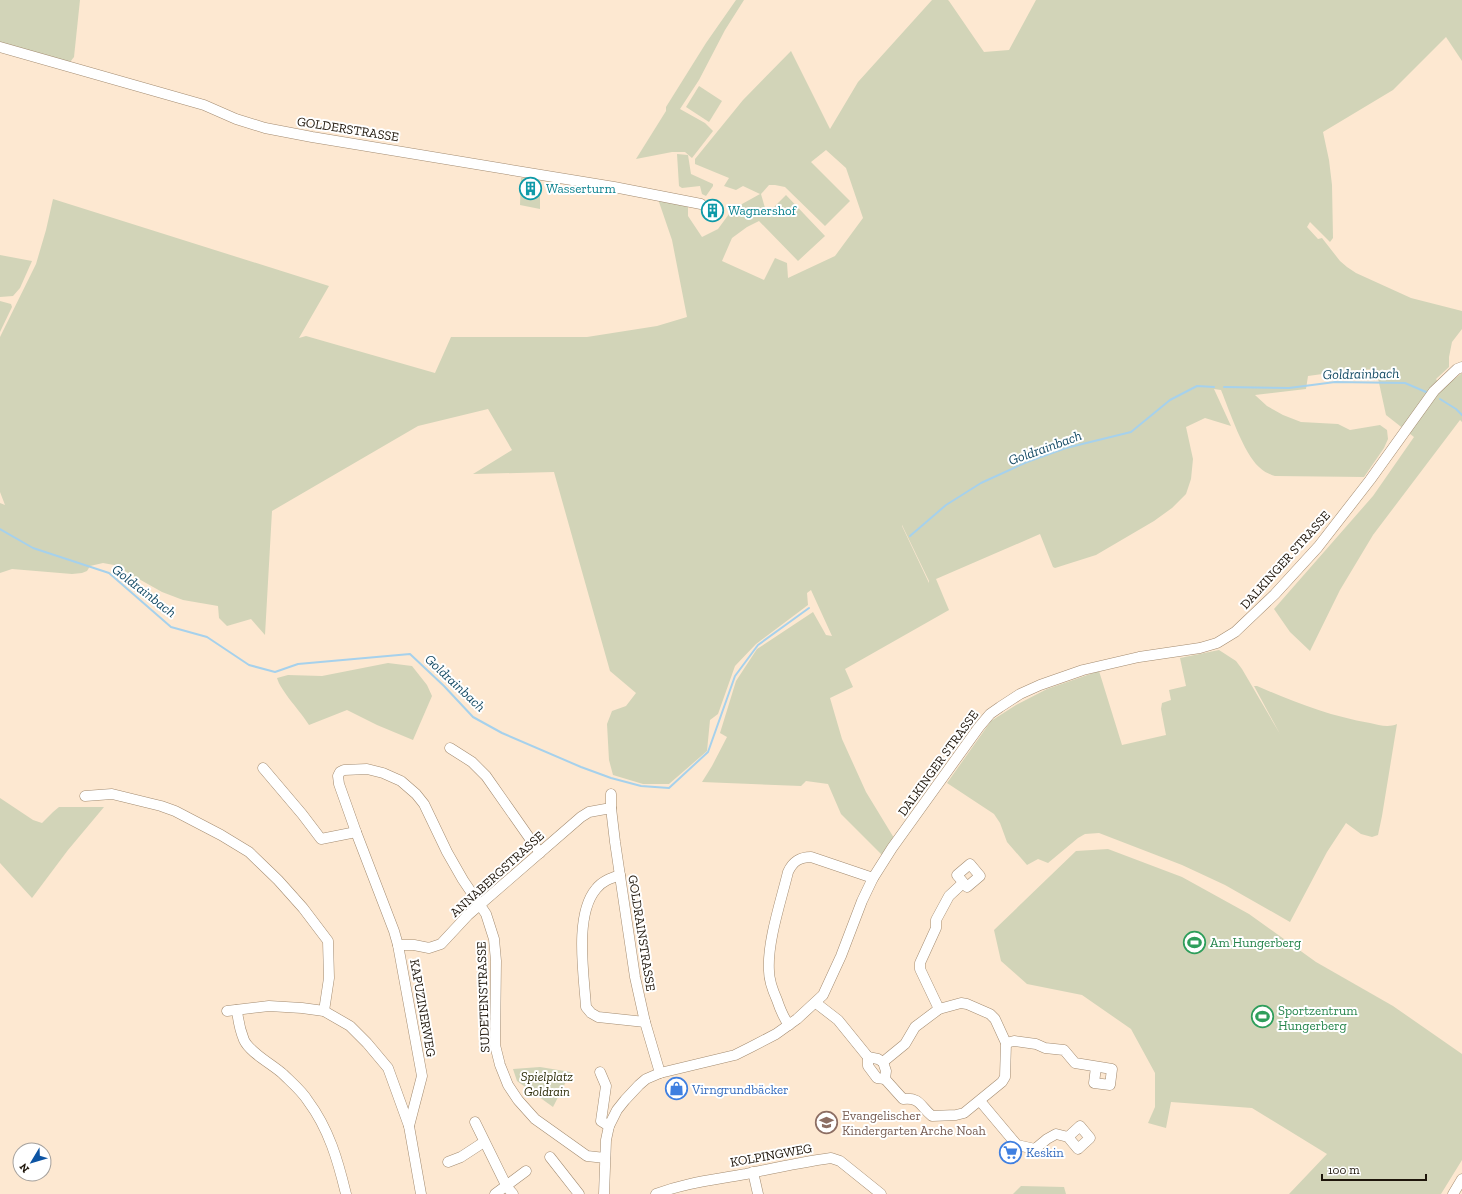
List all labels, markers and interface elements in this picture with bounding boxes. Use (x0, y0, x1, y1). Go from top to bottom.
street label: GOLDERSTRASSE (296, 114, 400, 145)
building icon: Wasserturm (517, 175, 543, 201)
place label: Wasserturm (546, 181, 616, 196)
building icon: Wagnershof (700, 197, 726, 223)
place label: Wagnershof (728, 203, 797, 218)
water label: Goldrainbach (1322, 365, 1400, 383)
water label: Goldrainbach (1006, 427, 1084, 469)
street label: DALKINGER STRASSE (1237, 508, 1333, 612)
water label: Goldrainbach (109, 561, 179, 621)
water label: Goldrainbach (421, 651, 489, 715)
street label: DALKINGER STRASSE (895, 707, 982, 819)
street label: ANNABERGSTRASSE (447, 828, 547, 920)
street label: GOLDRAINSTRASSE (625, 874, 659, 993)
sports icon: Am Hungerberg (1181, 929, 1207, 955)
place label: Am Hungerberg (1210, 935, 1301, 950)
street label: SUDETENSTRASSE (474, 941, 492, 1053)
street label: KAPUZINERWEG (407, 958, 439, 1058)
place label: Sportzentrum Hungerberg (1278, 1003, 1358, 1033)
sports icon: Sportzentrum Hungerberg (1249, 1004, 1275, 1030)
park label: Spielplatz Goldrain (521, 1069, 573, 1099)
shop icon: Virngrundbäcker (663, 1076, 689, 1102)
place label: Virngrundbäcker (691, 1082, 789, 1097)
place label: Evangelischer Kindergarten Arche Noah (842, 1108, 986, 1138)
school or university icon: Evangelischer Kindergarten Arche Noah (813, 1109, 839, 1135)
supermarket icon: Keskin (997, 1139, 1023, 1165)
street label: KOLPINGWEG (729, 1140, 813, 1170)
north arrow (12, 1142, 52, 1182)
place label: Keskin (1026, 1145, 1064, 1160)
scale bar (1322, 1156, 1426, 1182)
text: N (16, 1160, 32, 1175)
text: 100 m (1328, 1163, 1360, 1177)

